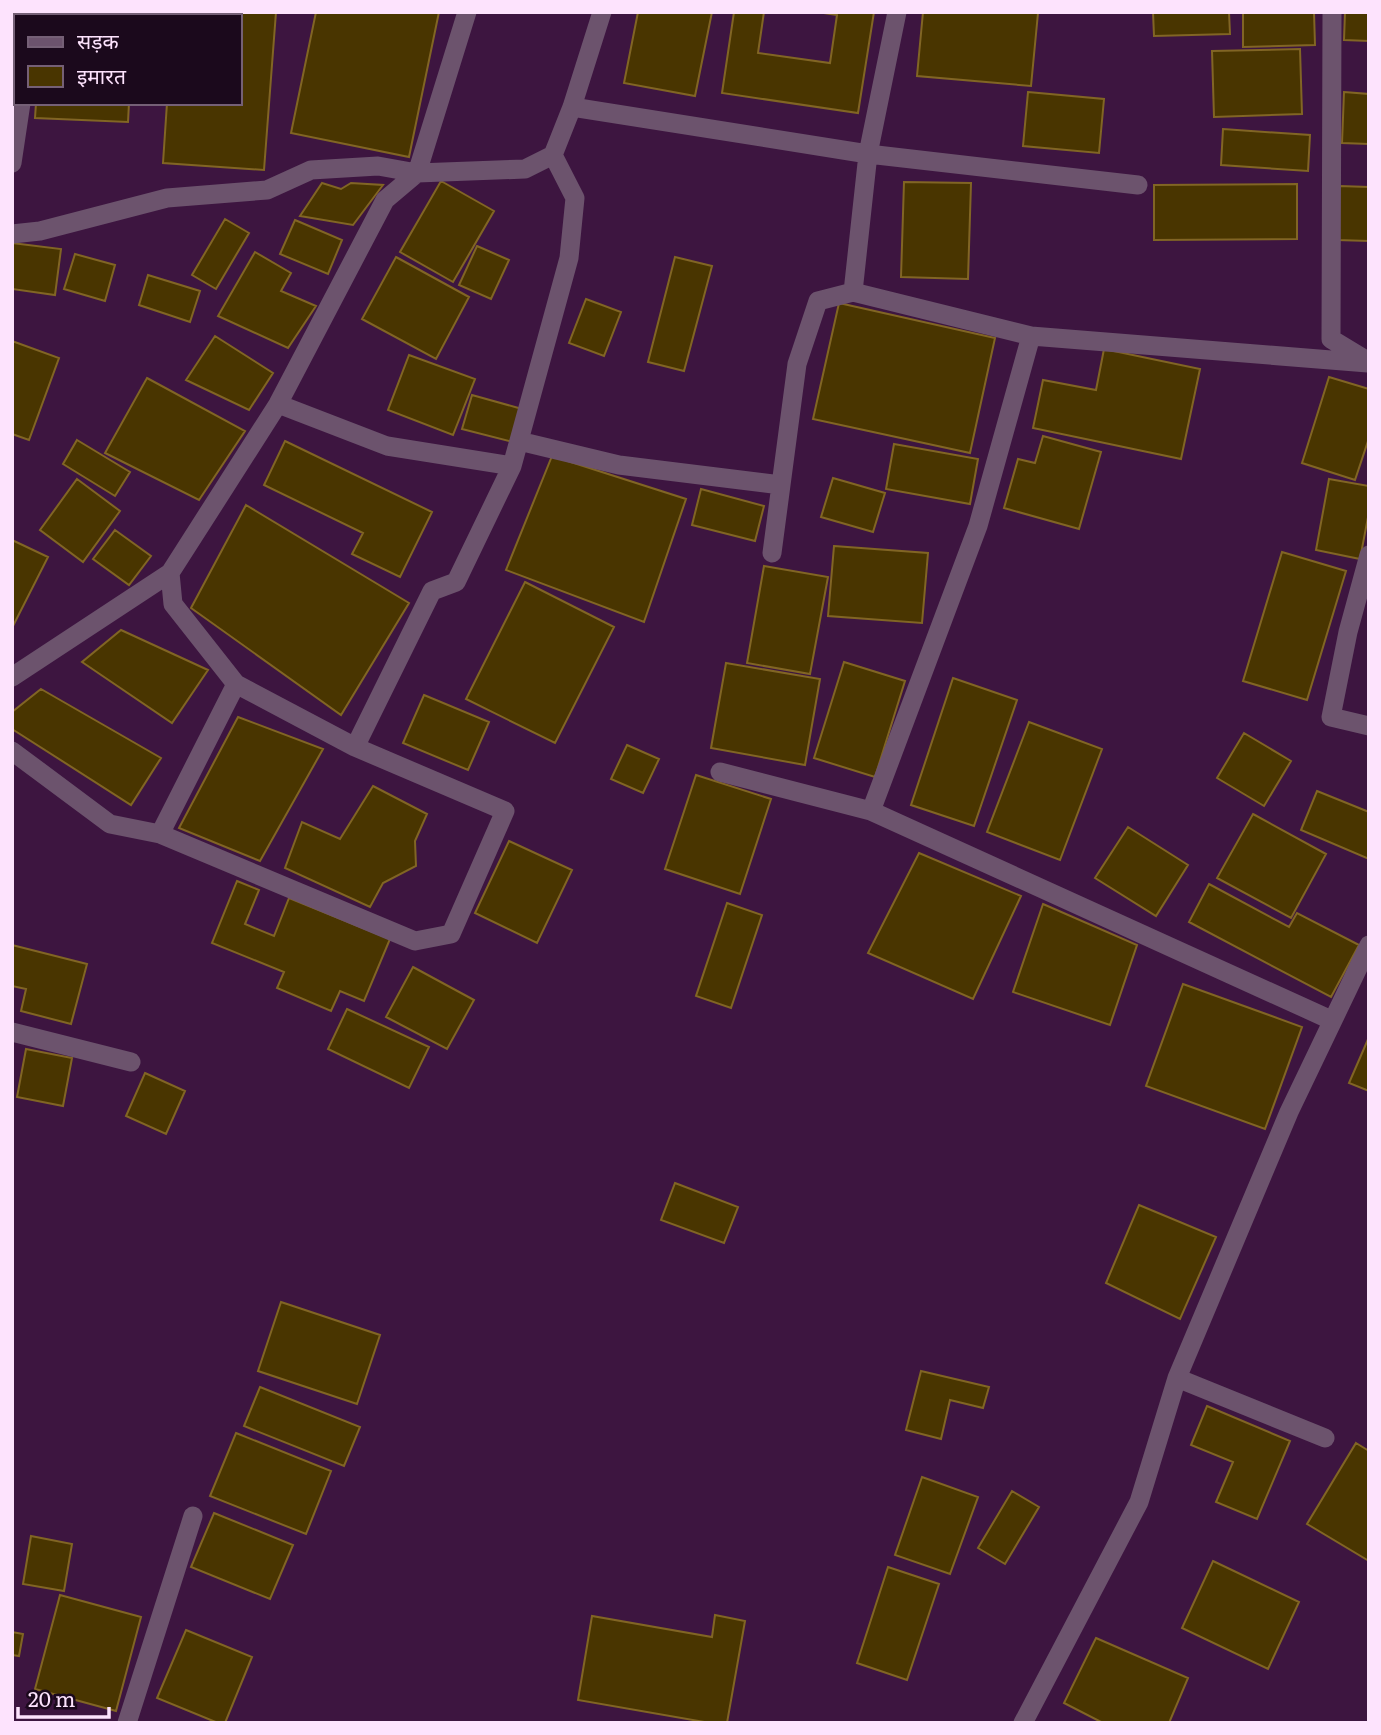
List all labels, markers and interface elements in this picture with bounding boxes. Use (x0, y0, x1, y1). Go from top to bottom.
legend (14, 14, 242, 105)
text: सड़क (77, 24, 119, 55)
text: इमारत (77, 59, 127, 90)
scale bar (18, 1676, 108, 1720)
text: 20 m (28, 1682, 75, 1713)

